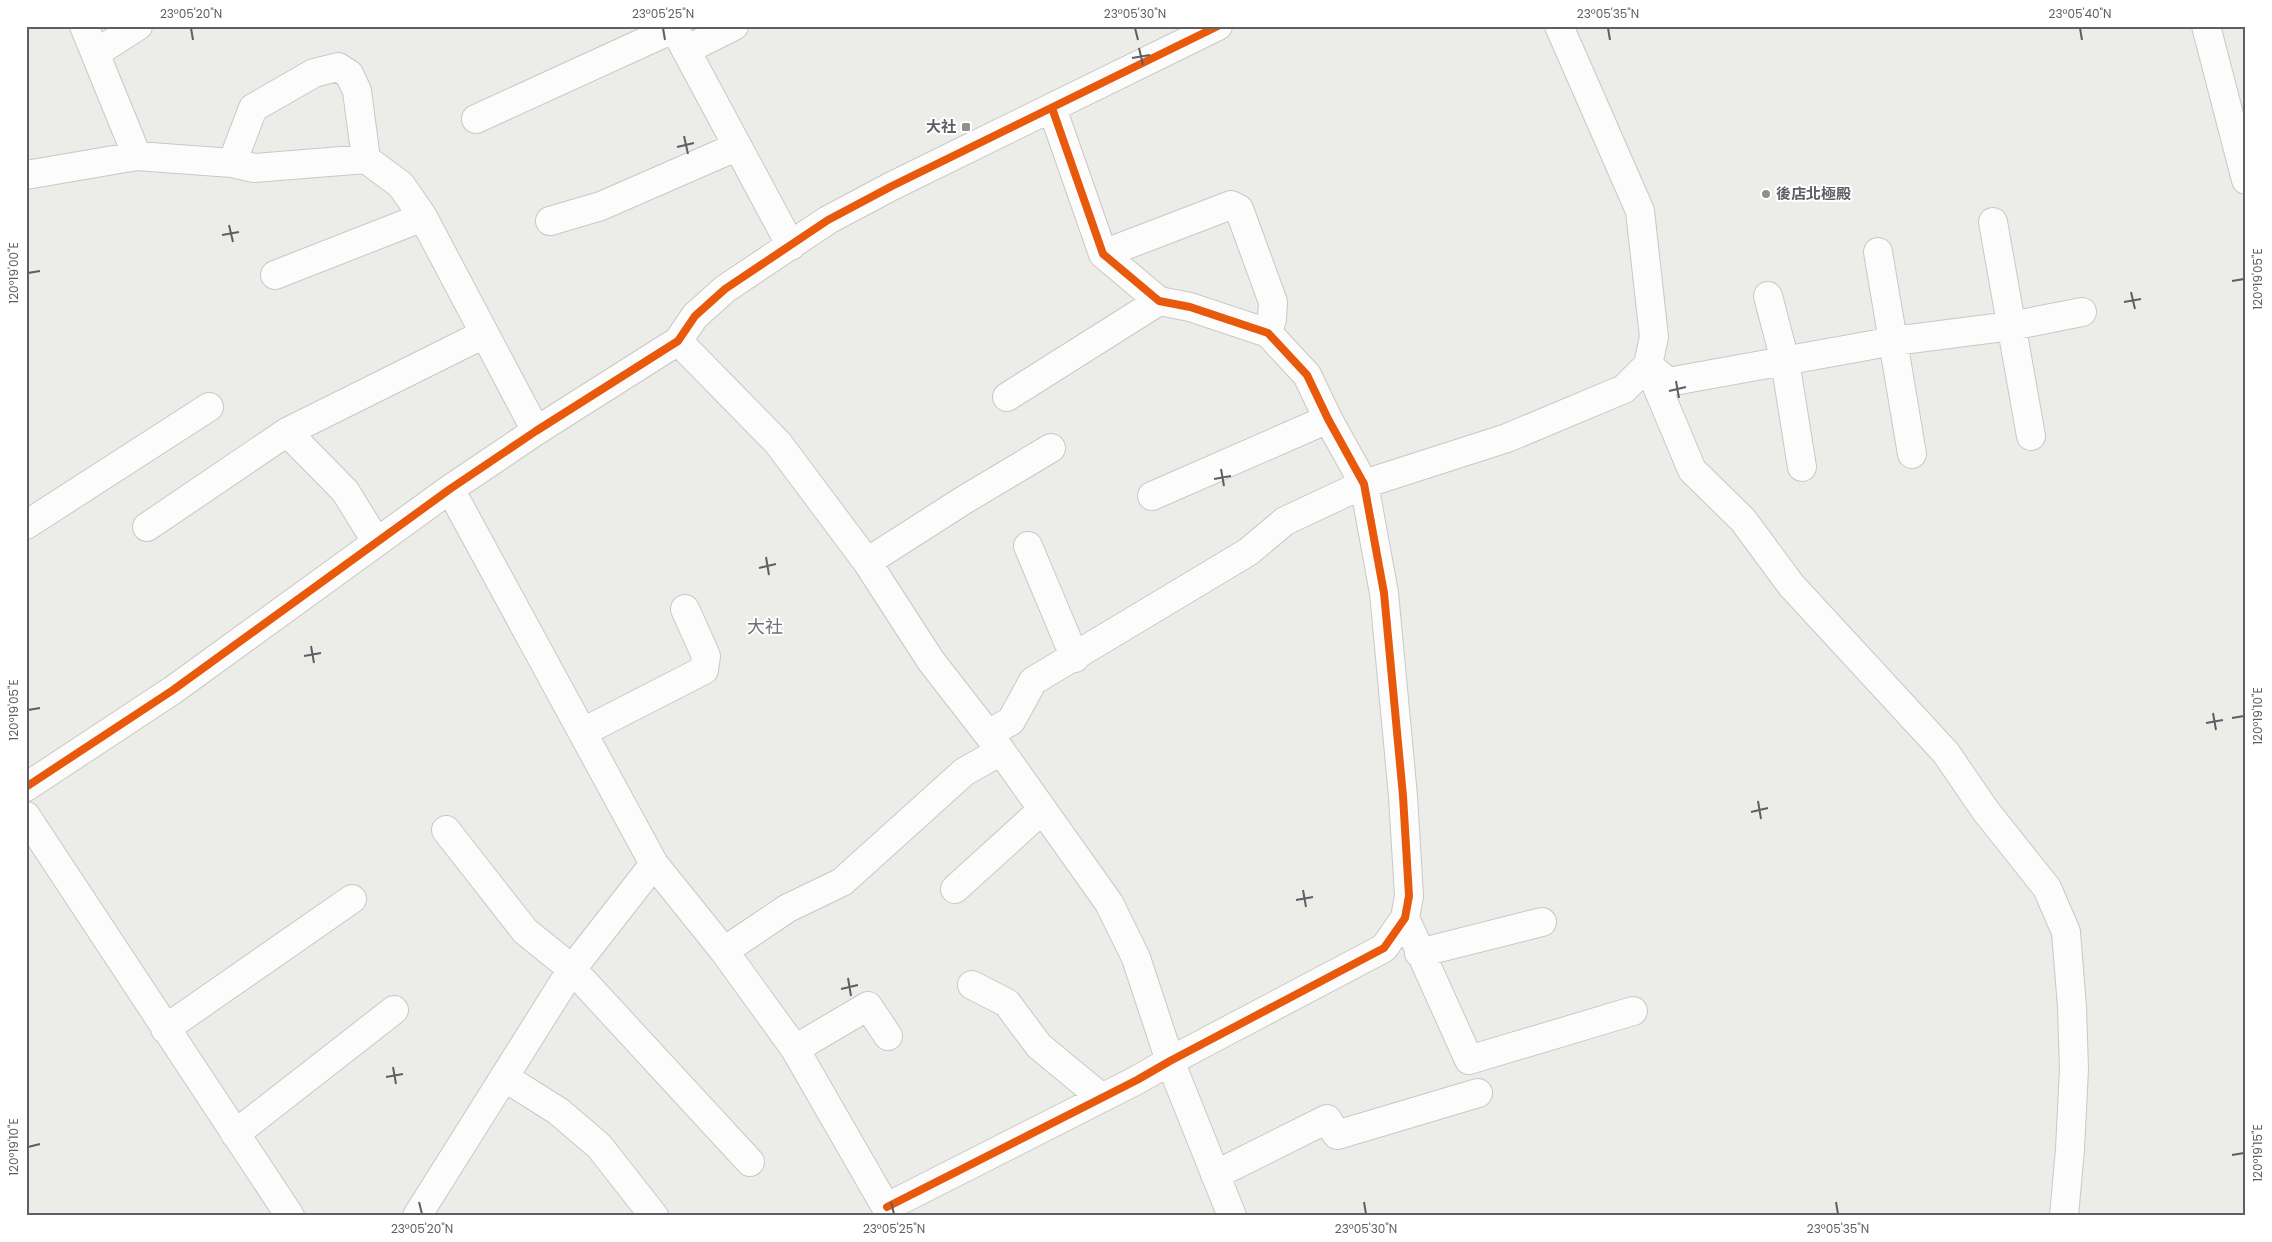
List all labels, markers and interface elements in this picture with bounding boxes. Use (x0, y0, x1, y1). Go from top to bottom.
text: 23°05'20"N (160, 5, 222, 22)
text: 23°05'25"N (632, 5, 694, 22)
text: 23°05'30"N (1104, 5, 1166, 22)
text: 23°05'35"N (1577, 5, 1639, 22)
text: 23°05'40"N (2049, 5, 2111, 22)
place label: 大社 (926, 116, 956, 137)
marker: 大社 (960, 121, 972, 133)
place label: 後店北極殿 (1776, 183, 1851, 204)
marker: 後店北極殿 (1760, 188, 1772, 200)
text: 120°19'00"E (5, 242, 22, 304)
text: 120°19'05"E (2249, 248, 2266, 310)
district label: 大社 (747, 614, 783, 639)
text: 120°19'05"E (5, 679, 22, 741)
text: 120°19'10"E (2249, 687, 2266, 745)
text: 120°19'10"E (5, 1118, 22, 1176)
text: 120°19'15"E (2249, 1124, 2266, 1182)
text: 23°05'20"N (391, 1220, 453, 1237)
text: 23°05'25"N (863, 1220, 925, 1237)
text: 23°05'30"N (1335, 1220, 1397, 1237)
text: 23°05'35"N (1807, 1220, 1869, 1237)

